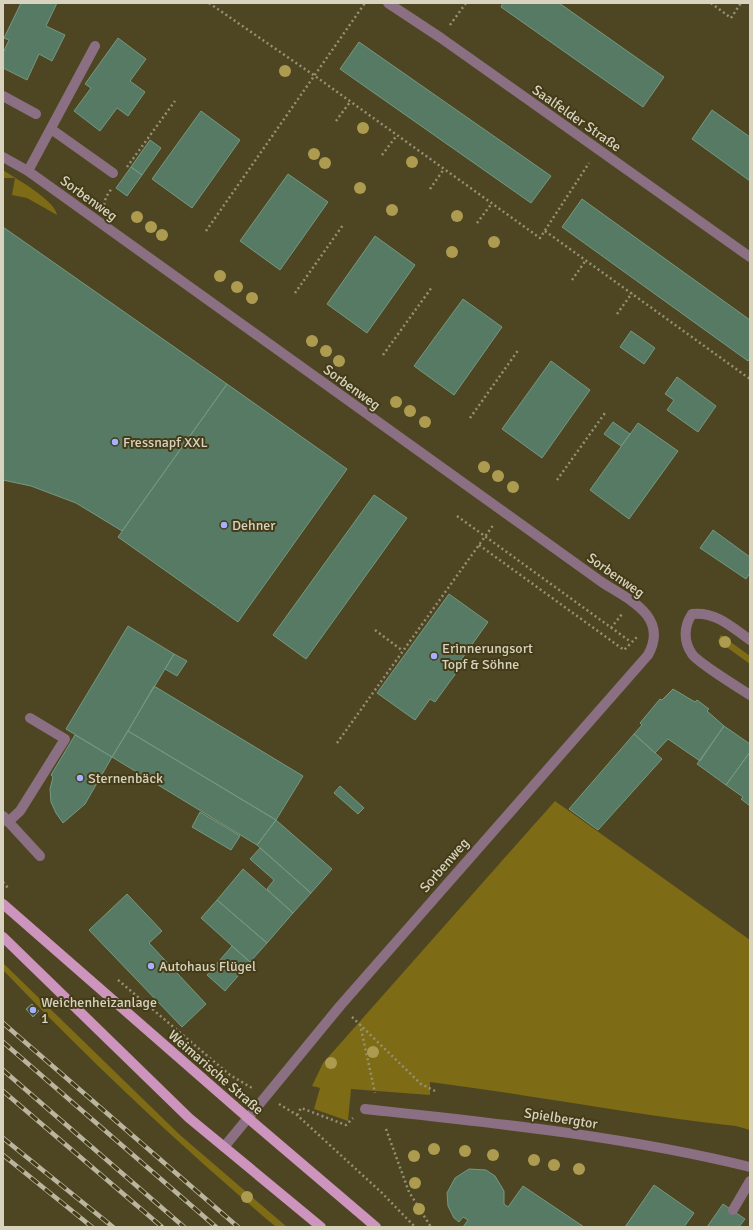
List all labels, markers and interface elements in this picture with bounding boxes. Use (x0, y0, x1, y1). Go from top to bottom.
street label: Saalfelder Straße (529, 81, 625, 155)
street label: Sorbenweg (57, 172, 121, 225)
street label: Sorbenweg (320, 361, 384, 414)
place label: Fressnapf XXL (123, 434, 208, 451)
marker: Fressnapf XXL (110, 437, 120, 447)
place label: Dehner (232, 517, 276, 534)
marker: Dehner (219, 520, 229, 530)
street label: Sorbenweg (584, 549, 648, 601)
place label: Erinnerungsort Topf & Söhne (442, 640, 533, 673)
marker: Erinnerungsort Topf & Söhne (429, 651, 439, 661)
place label: Sternenbäck (88, 770, 163, 787)
marker: Sternenbäck (75, 773, 85, 783)
street label: Sorbenweg (416, 835, 473, 896)
place label: Autohaus Flügel (159, 958, 256, 975)
marker: Autohaus Flügel (146, 961, 156, 971)
place label: Weichenheizanlage 1 (41, 994, 157, 1027)
marker: Weichenheizanlage 1 (28, 1005, 38, 1015)
street label: Weimarische Straße (165, 1026, 267, 1118)
street label: Spielbergtor (523, 1104, 600, 1133)

